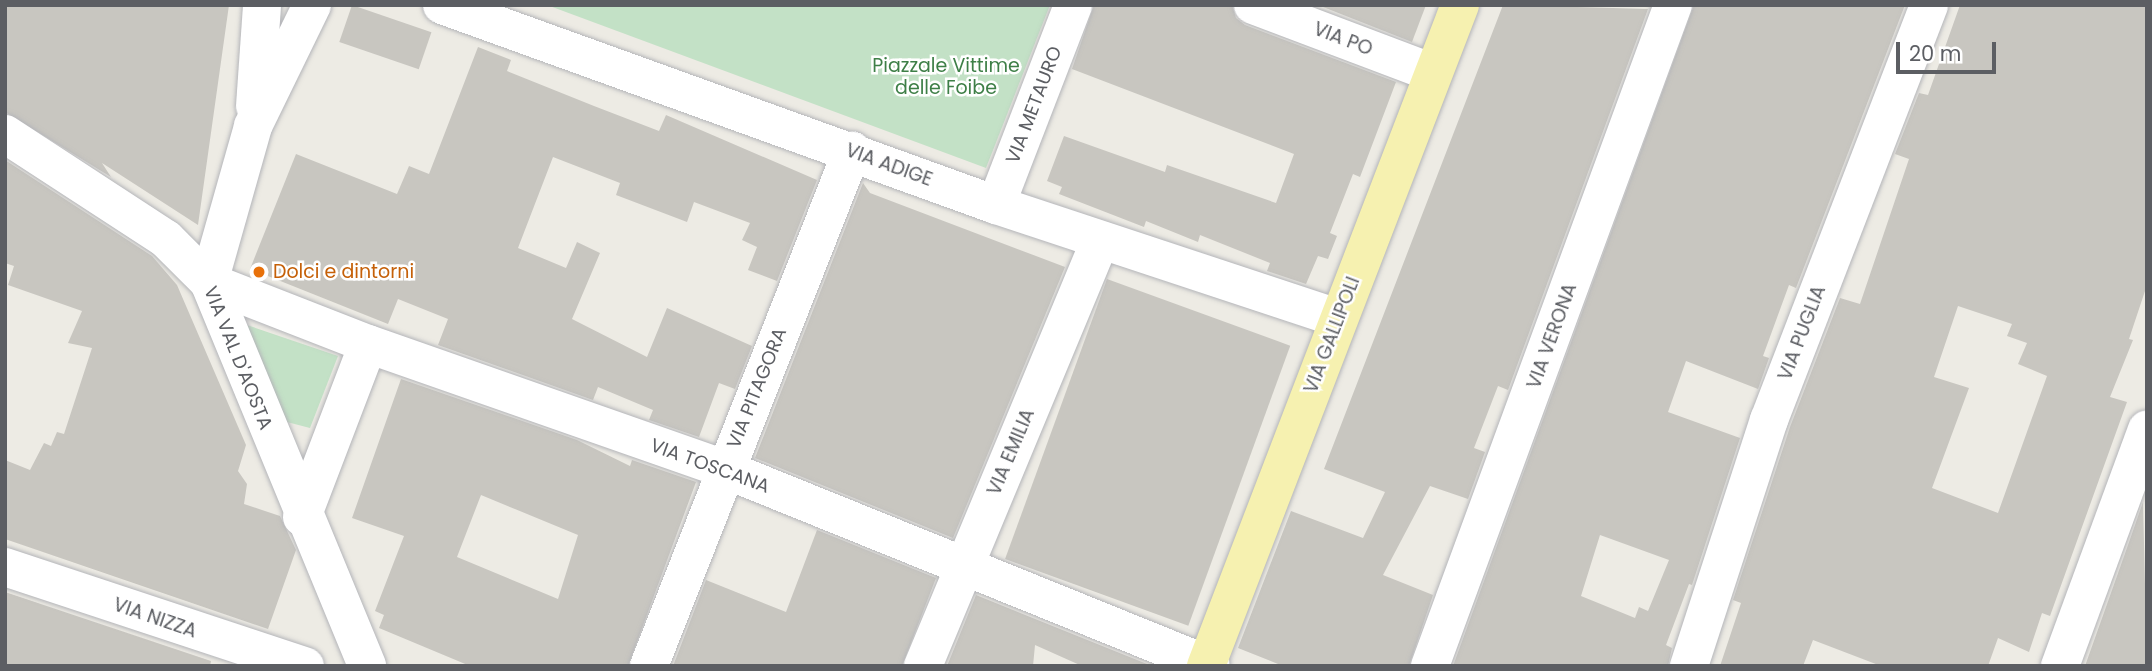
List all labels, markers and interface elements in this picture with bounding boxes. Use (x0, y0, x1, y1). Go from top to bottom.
street label: VIA PO (1310, 17, 1376, 61)
scale bar (1900, 28, 2000, 72)
text: 20 m (1909, 39, 1962, 68)
street label: VIA METAURO (1001, 43, 1067, 167)
park label: Piazzale Vittime delle Foibe (872, 55, 1020, 99)
street label: VIA ADIGE (842, 139, 936, 191)
place label: Dolci e dintorni (273, 261, 414, 283)
marker: Dolci e dintorni (251, 264, 267, 280)
street label: VIA GALLIPOLI (1299, 274, 1365, 396)
street label: VIA VERONA (1522, 280, 1582, 392)
street label: VIA PUGLIA (1773, 282, 1831, 384)
street label: VIA VAL D'AOSTA (199, 283, 277, 433)
street label: VIA PITAGORA (722, 324, 792, 452)
street label: VIA EMILIA (983, 405, 1039, 499)
street label: VIA TOSCANA (647, 434, 773, 498)
street label: VIA NIZZA (110, 593, 200, 643)

